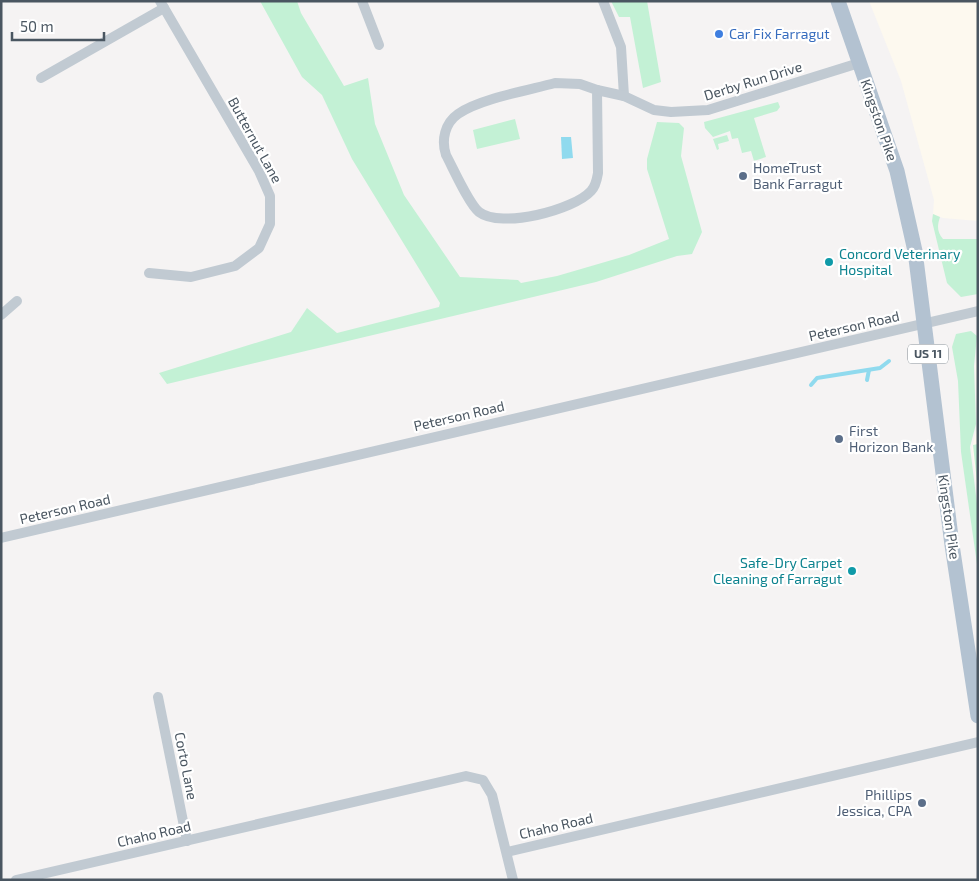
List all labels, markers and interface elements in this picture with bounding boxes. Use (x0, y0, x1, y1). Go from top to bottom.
scale bar (12, 10, 105, 42)
text: 50 m (20, 17, 54, 35)
place label: Car Fix Farragut (729, 25, 830, 42)
marker: Car Fix Farragut (713, 28, 725, 40)
street label: Derby Run Drive (702, 58, 804, 104)
street label: Kingston Pike (858, 77, 901, 163)
street label: Butternut Lane (225, 94, 286, 186)
place label: HomeTrust Bank Farragut (753, 159, 843, 192)
marker: HomeTrust Bank Farragut (737, 170, 749, 182)
place label: Concord Veterinary Hospital (839, 245, 961, 278)
marker: Concord Veterinary Hospital (823, 256, 835, 268)
street label: Peterson Road (807, 307, 901, 344)
road number: US 11 (908, 344, 948, 364)
street label: Peterson Road (412, 397, 506, 434)
place label: First Horizon Bank (849, 422, 933, 455)
marker: First Horizon Bank (833, 433, 845, 445)
street label: Kingston Pike (935, 473, 964, 560)
street label: Peterson Road (18, 490, 112, 527)
place label: Safe-Dry Carpet Cleaning of Farragut (713, 554, 842, 587)
marker: Safe-Dry Carpet Cleaning of Farragut (846, 565, 858, 577)
street label: Corto Lane (172, 731, 201, 801)
place label: Phillips Jessica, CPA (837, 786, 912, 819)
marker: Phillips Jessica, CPA (916, 797, 928, 809)
street label: Chaho Road (517, 809, 594, 842)
street label: Chaho Road (115, 817, 192, 850)

